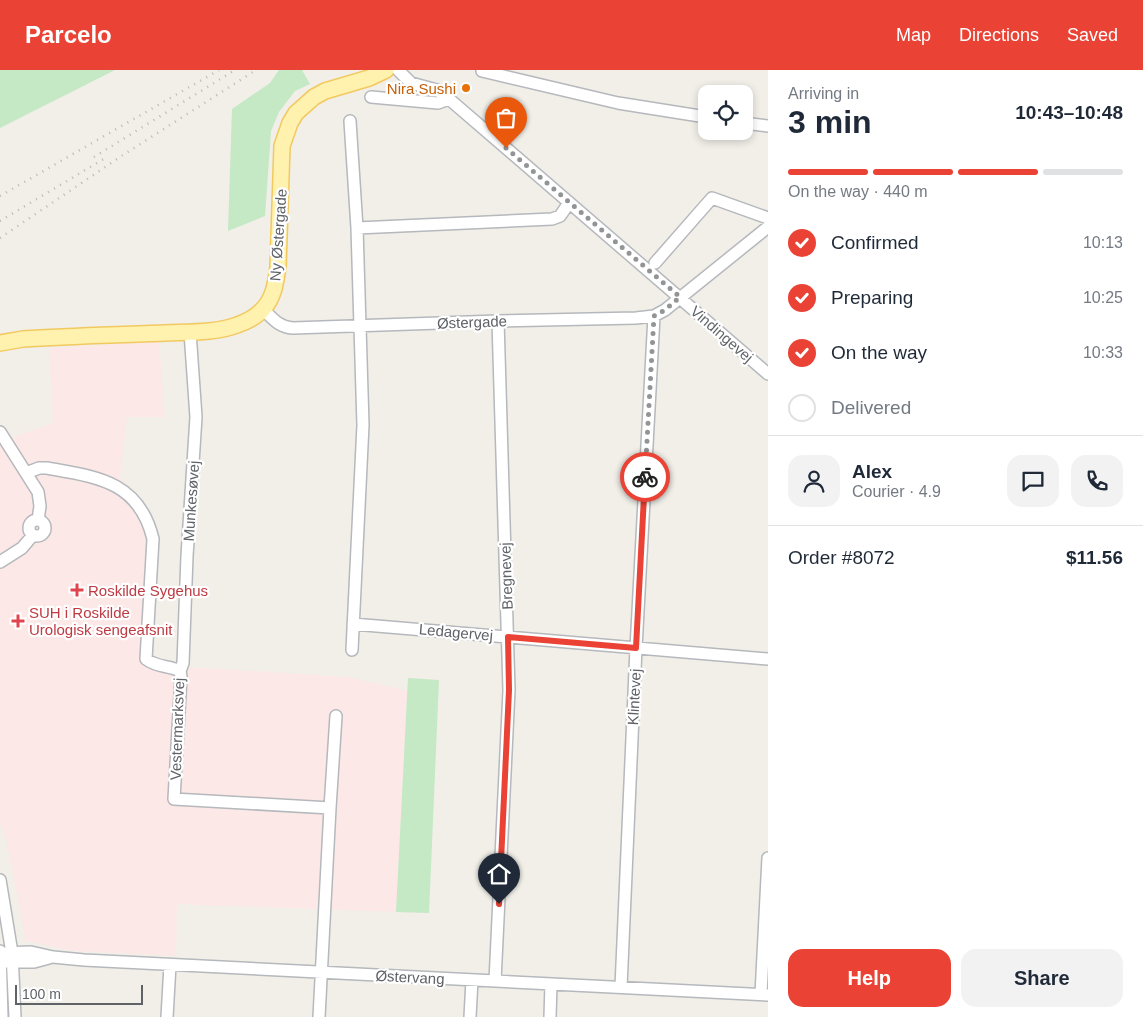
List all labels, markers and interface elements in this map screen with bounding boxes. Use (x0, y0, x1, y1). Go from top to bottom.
text: Parcelo (25, 21, 112, 48)
text: Map (896, 25, 931, 45)
text: Directions (959, 25, 1039, 45)
text: Saved (1067, 25, 1118, 45)
place label: Nira Sushi (387, 80, 456, 97)
marker: Nira Sushi (460, 82, 472, 94)
map controls (698, 85, 753, 140)
button: locate (698, 85, 753, 140)
text: Arriving in (788, 85, 859, 102)
pin (485, 97, 527, 148)
text: 10:43–10:48 (1015, 102, 1123, 123)
icon: bag (492, 104, 520, 132)
text: 3 min (788, 104, 872, 140)
text: On the way · 440 m (788, 183, 928, 200)
street label: Ny Østergade (266, 188, 290, 282)
icon: check (788, 229, 816, 257)
text: Confirmed (831, 232, 919, 253)
text: 10:13 (1083, 234, 1123, 251)
icon: check (788, 284, 816, 312)
text: Preparing (831, 287, 913, 308)
text: 10:25 (1083, 289, 1123, 306)
street label: Vindingevej (687, 302, 757, 366)
street label: Østergade (437, 312, 507, 332)
icon: check (788, 339, 816, 367)
text: On the way (831, 342, 927, 363)
text: 10:33 (1083, 344, 1123, 361)
text: Delivered (831, 397, 911, 418)
courier (620, 452, 670, 502)
button: person (788, 455, 840, 507)
button: chat (1007, 455, 1059, 507)
button: phone (1071, 455, 1123, 507)
street label: Munkesøvej (180, 460, 202, 542)
text: Alex (852, 461, 892, 482)
icon: bike (631, 463, 659, 491)
text: Courier · 4.9 (852, 483, 941, 500)
street label: Bregnevej (496, 542, 516, 610)
text: Order #8072 (788, 547, 895, 568)
text: $11.56 (1066, 547, 1123, 568)
place label: Roskilde Sygehus (88, 582, 208, 599)
marker: Roskilde Sygehus (70, 583, 84, 597)
place label: SUH i Roskilde Urologisk sengeafsnit (29, 604, 173, 638)
marker: SUH i Roskilde Urologisk sengeafsnit (11, 614, 25, 628)
street label: Ledagervej (418, 620, 494, 644)
street label: Klintevej (624, 668, 644, 726)
street label: Vestermarksvej (167, 677, 187, 781)
pin (478, 853, 520, 904)
icon: home (485, 860, 513, 888)
button: Help (788, 949, 951, 1007)
button: Share (961, 949, 1123, 1007)
street label: Østervang (375, 967, 445, 987)
scale bar (15, 982, 142, 1005)
text: 100 m (22, 986, 61, 1002)

